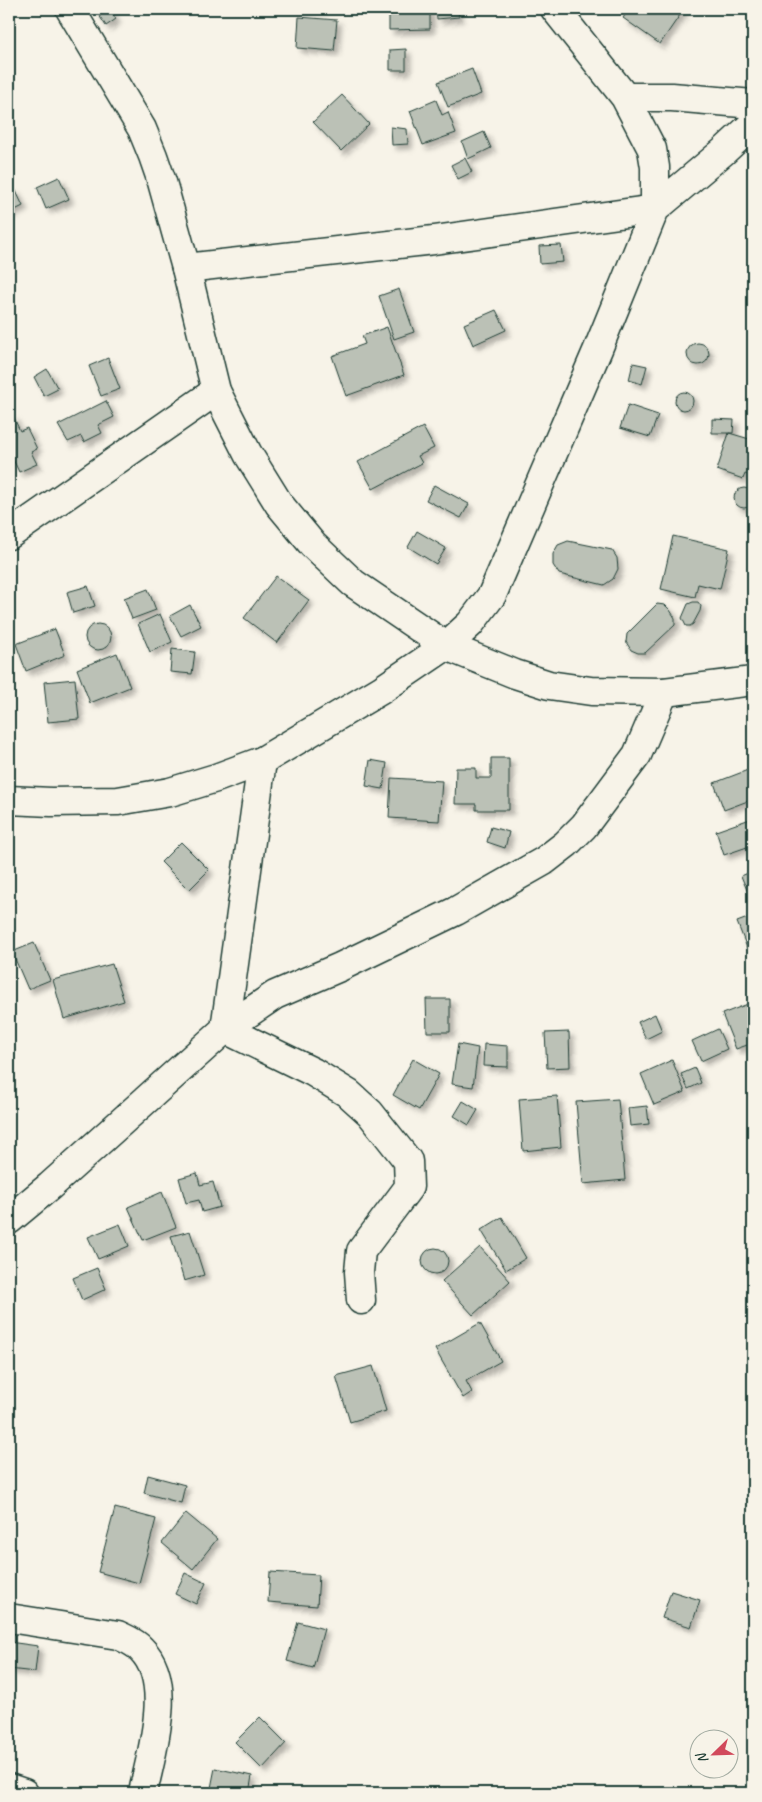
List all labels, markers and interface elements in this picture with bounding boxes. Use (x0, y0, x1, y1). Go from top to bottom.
north arrow (690, 1730, 740, 1780)
text: N (692, 1749, 712, 1766)

